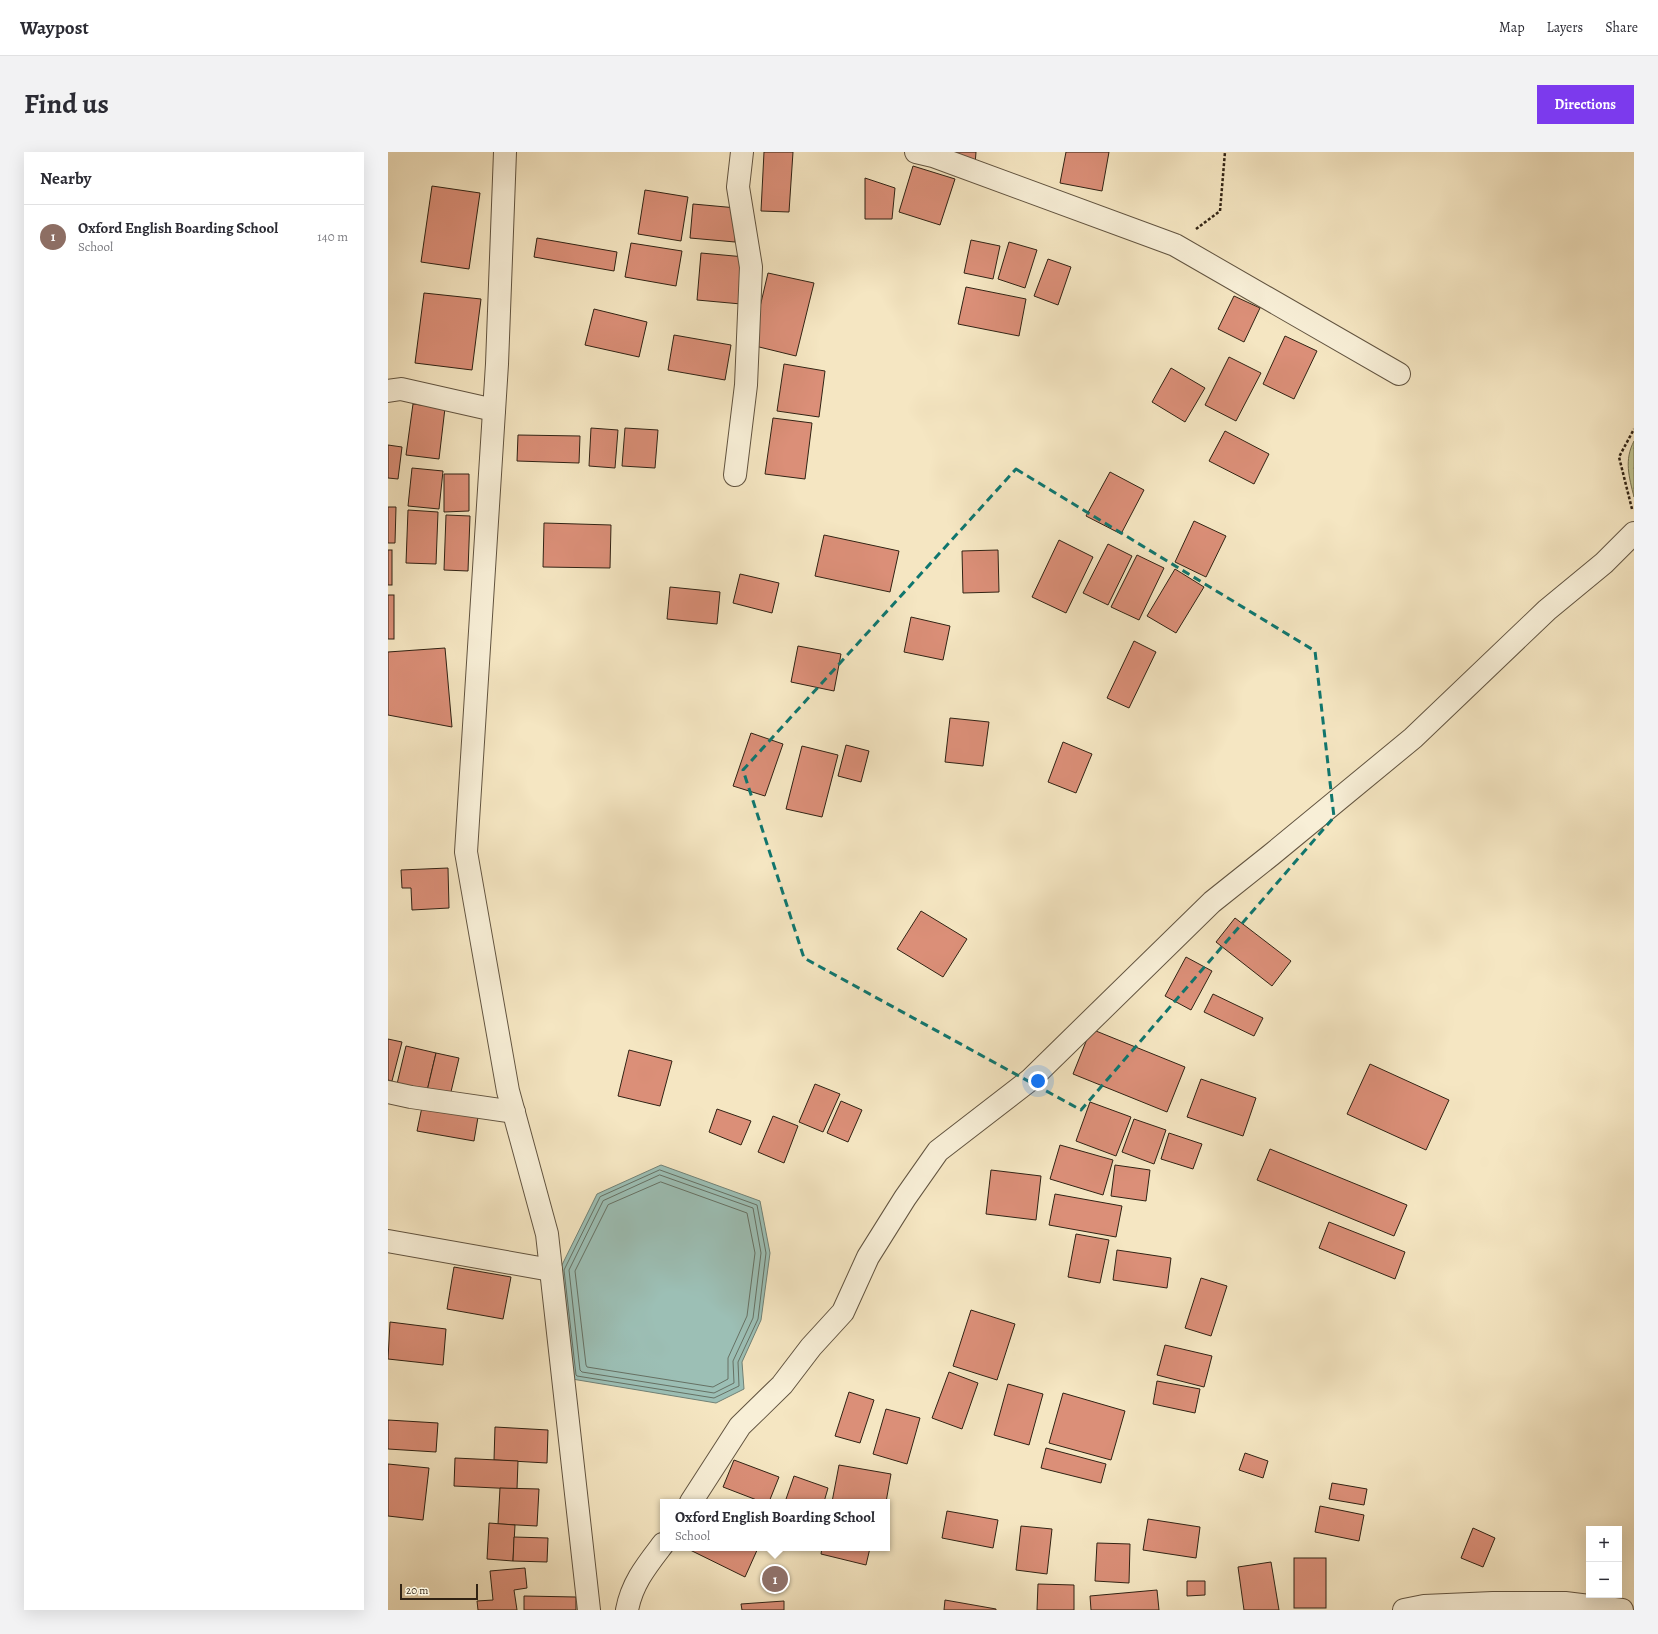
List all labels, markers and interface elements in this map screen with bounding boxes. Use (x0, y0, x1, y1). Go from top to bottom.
text: Waypost (20, 15, 89, 41)
text: Map (1499, 18, 1525, 37)
text: Layers (1547, 18, 1583, 37)
text: Share (1605, 18, 1638, 37)
text: Find us (24, 85, 109, 123)
button: Directions (1537, 85, 1634, 124)
text: Nearby (40, 167, 91, 190)
text: Oxford English Boarding School (78, 218, 278, 238)
text: 1 (51, 228, 55, 245)
text: 140 m (317, 228, 348, 245)
text: School (78, 238, 113, 255)
your location (1028, 1071, 1048, 1091)
popup (660, 1499, 890, 1551)
text: Oxford English Boarding School (675, 1507, 875, 1527)
map controls (1586, 1526, 1622, 1598)
button: + (1586, 1526, 1622, 1562)
text: School (675, 1527, 710, 1544)
button: − (1586, 1562, 1622, 1598)
pin: 1 (762, 1564, 788, 1594)
scale bar (400, 1582, 478, 1601)
text: 20 m (406, 1583, 428, 1598)

